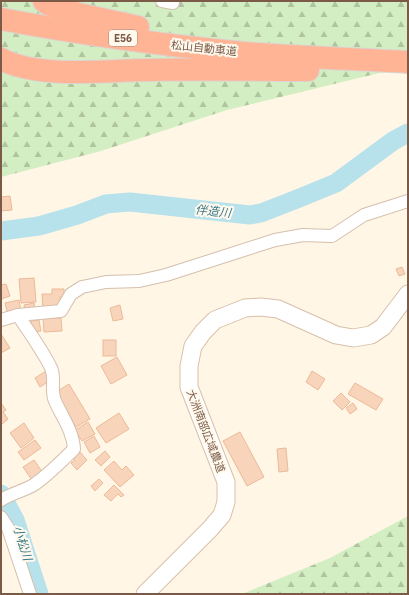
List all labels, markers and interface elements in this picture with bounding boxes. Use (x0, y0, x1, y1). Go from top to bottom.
road number: E56 (109, 30, 137, 46)
street label: 松山自動車道 (170, 38, 238, 58)
water label: 伴造川 (194, 202, 234, 221)
street label: 大洲南部広域農道 (184, 387, 228, 475)
water label: 小松川 (10, 524, 36, 564)

